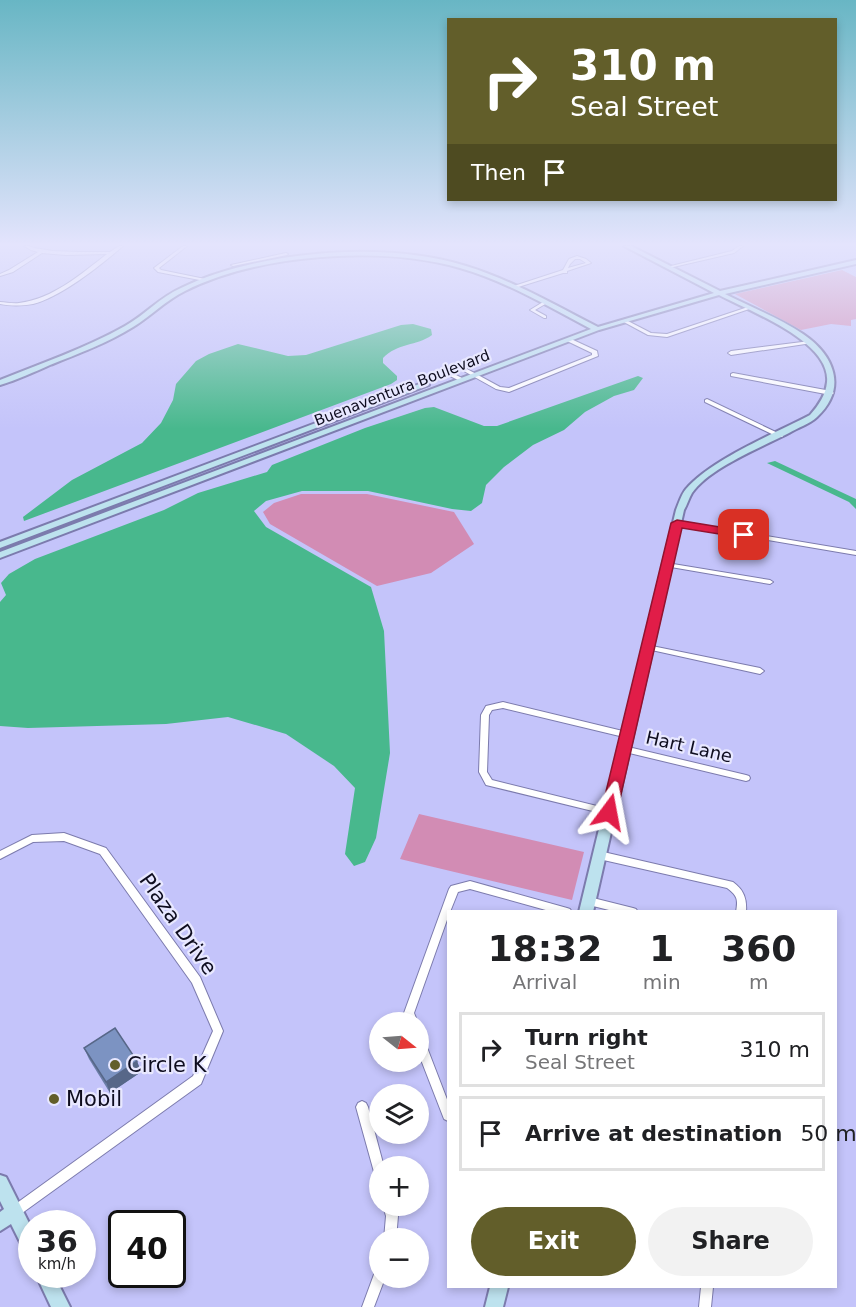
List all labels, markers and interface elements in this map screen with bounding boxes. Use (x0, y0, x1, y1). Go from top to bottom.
text: 310 m (570, 41, 716, 90)
icon: right (471, 42, 549, 120)
text: Seal Street (570, 91, 718, 122)
icon: arrive (538, 156, 571, 189)
text: Then (471, 160, 526, 185)
street label: Buenaventura Boulevard (312, 346, 492, 430)
pin (718, 509, 769, 560)
icon: arrive (727, 518, 760, 551)
street label: Hart Lane (644, 726, 734, 767)
position arrow (577, 780, 641, 844)
street label: Plaza Drive (134, 869, 222, 979)
text: 18:32 (488, 928, 602, 969)
text: 1 (649, 928, 674, 969)
text: 360 (721, 928, 796, 969)
text: Arrival (512, 970, 577, 994)
text: min (643, 970, 681, 994)
text: m (749, 970, 769, 994)
north arrow (369, 1012, 429, 1072)
map controls (369, 1012, 429, 1288)
text: Turn right (525, 1025, 648, 1050)
icon: right (474, 1033, 507, 1066)
text: 310 m (740, 1037, 810, 1062)
text: Seal Street (525, 1050, 635, 1074)
place label: Circle K (127, 1053, 208, 1077)
marker: Circle K (108, 1058, 122, 1072)
button: layers (369, 1084, 429, 1144)
place label: Mobil (66, 1087, 122, 1111)
marker: Mobil (47, 1092, 61, 1106)
icon: arrive (474, 1117, 507, 1150)
text: Arrive at destination (525, 1121, 782, 1146)
text: 50 m (800, 1121, 856, 1146)
button: + (369, 1156, 429, 1216)
button: Exit (471, 1207, 636, 1276)
button: Share (648, 1207, 813, 1276)
speed limit sign: 40 (108, 1210, 186, 1288)
text: 36 (36, 1224, 78, 1259)
button: − (369, 1228, 429, 1288)
text: km/h (38, 1255, 76, 1273)

